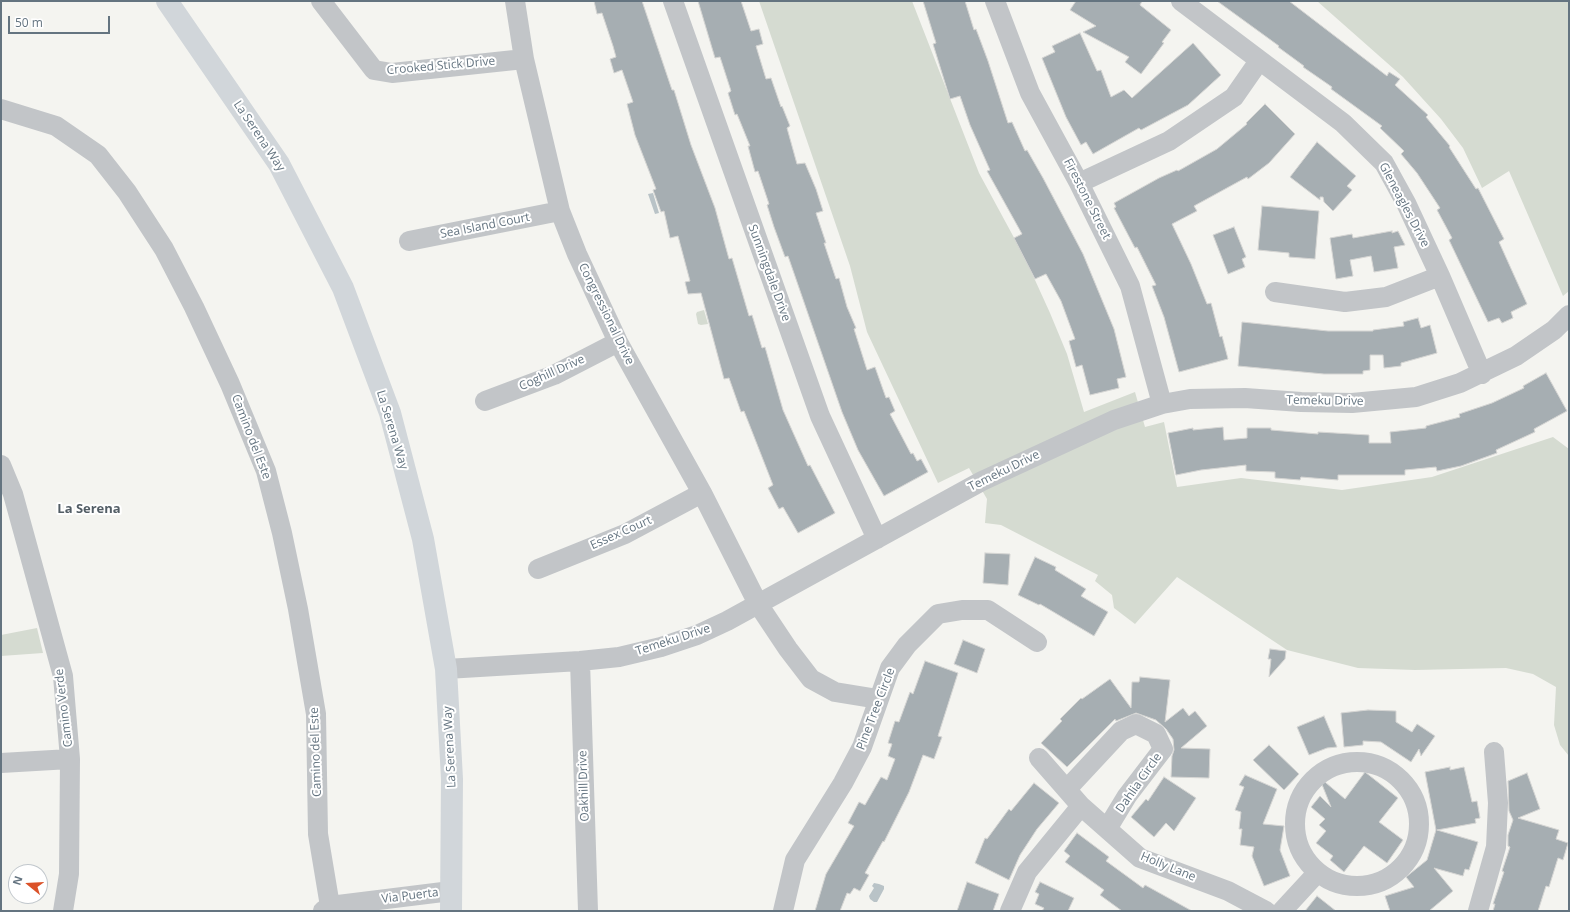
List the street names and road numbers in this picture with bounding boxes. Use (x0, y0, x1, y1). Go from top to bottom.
street label: Crooked Stick Drive (386, 54, 496, 78)
street label: La Serena Way (230, 98, 288, 174)
street label: Firestone Street (1060, 156, 1114, 242)
street label: Gleneagles Drive (1376, 160, 1432, 250)
street label: Sea Island Court (439, 210, 531, 242)
street label: Sunningdale Drive (745, 223, 793, 323)
street label: Congressional Drive (575, 261, 637, 367)
street label: Coghill Drive (517, 352, 587, 394)
street label: La Serena Way (373, 389, 411, 471)
street label: Camino del Este (228, 393, 274, 481)
street label: Temeku Drive (1286, 393, 1364, 409)
street label: Temeku Drive (966, 448, 1042, 494)
street label: Essex Court (588, 513, 654, 553)
street label: Temeku Drive (634, 621, 712, 659)
street label: Pine Tree Circle (854, 666, 898, 752)
street label: Camino Verde (52, 668, 76, 748)
street label: La Serena Way (441, 706, 459, 788)
street label: Camino del Este (307, 707, 325, 797)
street label: Oakhill Drive (576, 750, 592, 822)
street label: Dahlia Circle (1113, 750, 1165, 816)
street label: Holly Lane (1138, 849, 1198, 885)
street label: Via Puerta (381, 885, 439, 907)

